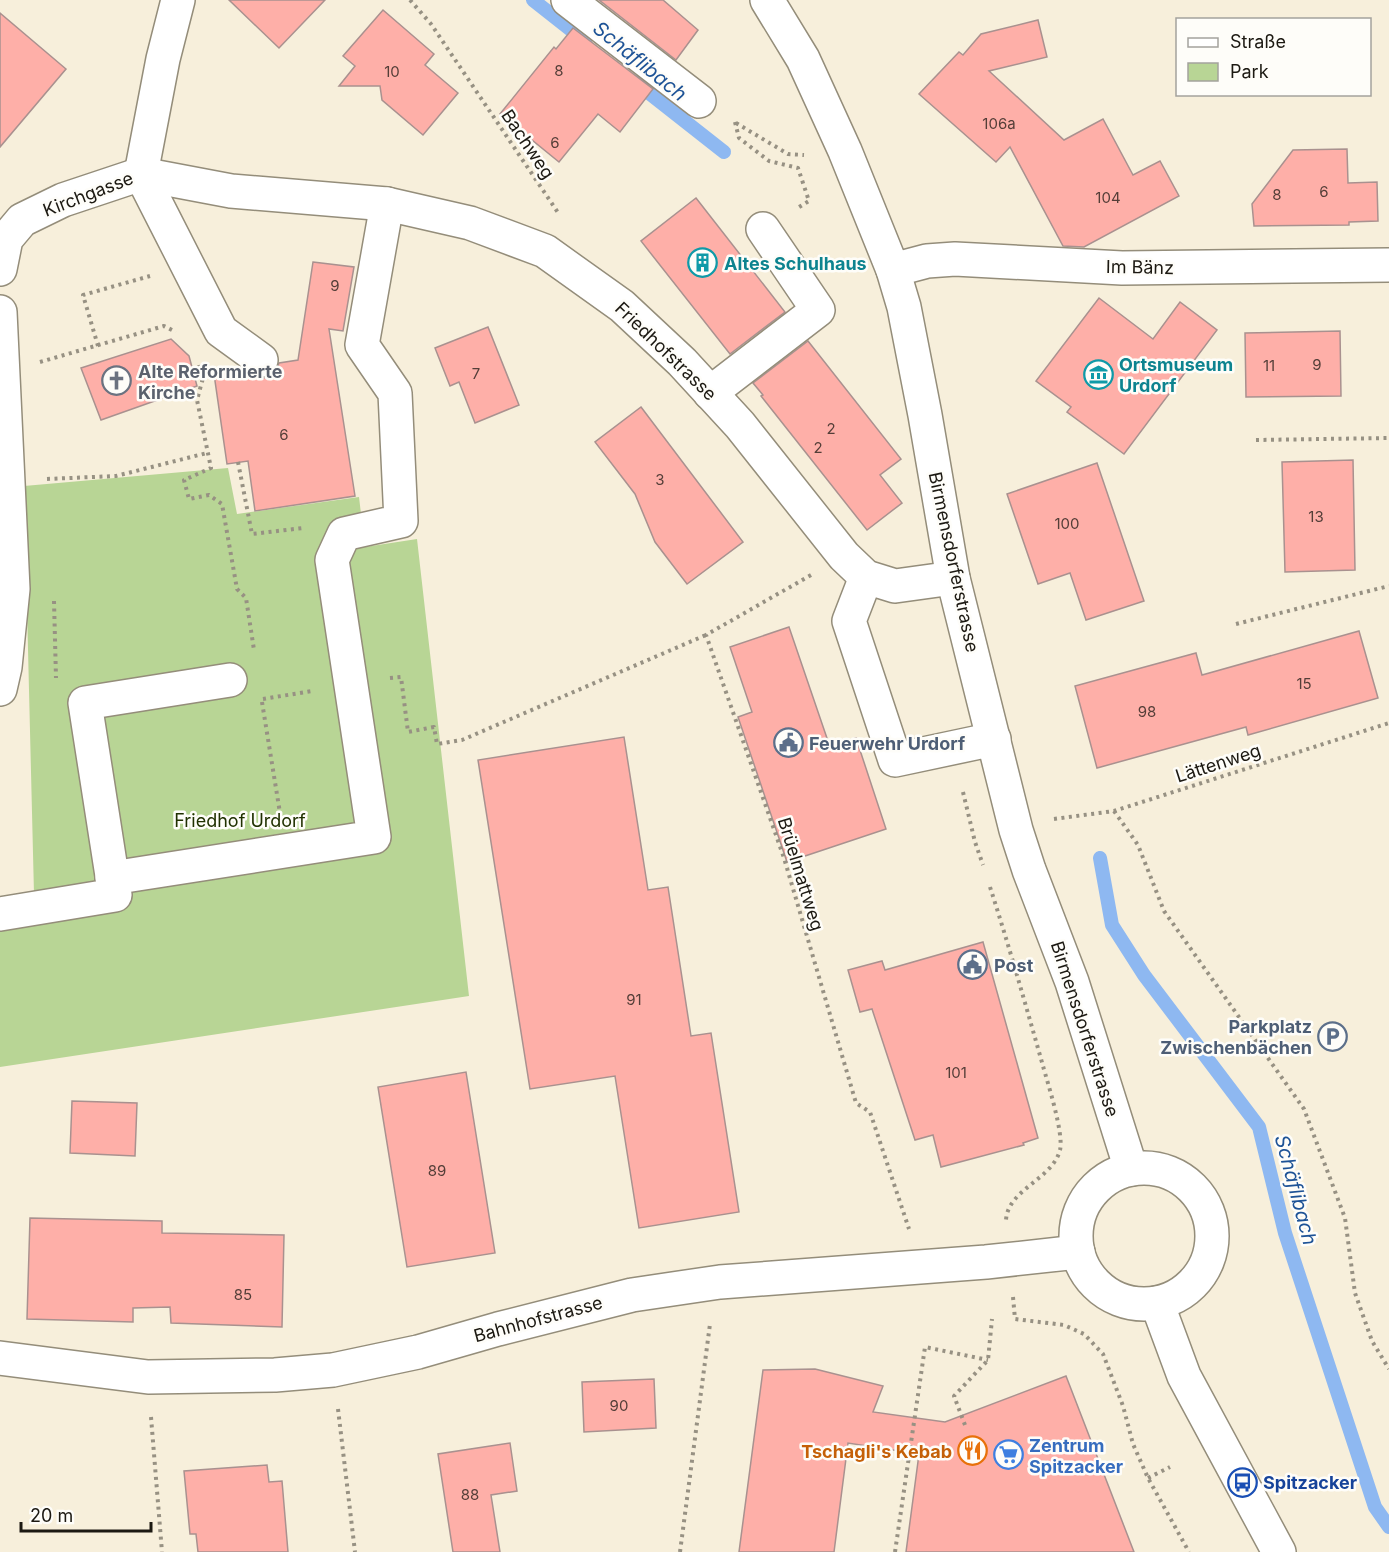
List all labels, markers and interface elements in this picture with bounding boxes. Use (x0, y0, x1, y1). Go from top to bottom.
water label: Schäflibach (588, 16, 692, 106)
legend (1176, 18, 1371, 96)
text: Straße (1230, 31, 1286, 52)
house number: 8 (554, 61, 564, 80)
text: Park (1230, 61, 1269, 82)
house number: 10 (384, 62, 400, 81)
street label: Bachweg (497, 105, 559, 183)
house number: 106a (982, 114, 1016, 133)
house number: 6 (550, 133, 560, 152)
street label: Kirchgasse (40, 167, 136, 221)
house number: 6 (1319, 182, 1329, 201)
house number: 8 (1272, 185, 1282, 204)
house number: 104 (1095, 188, 1121, 207)
building icon: Altes Schulhaus (687, 247, 719, 279)
place label: Altes Schulhaus (724, 253, 867, 274)
street label: Im Bänz (1106, 256, 1174, 278)
house number: 9 (330, 276, 340, 295)
street label: Friedhofstrasse (611, 297, 721, 405)
place label: Ortsmuseum Urdorf (1119, 354, 1233, 396)
house number: 9 (1312, 355, 1322, 374)
house number: 11 (1263, 356, 1275, 375)
museum icon: Ortsmuseum Urdorf (1082, 358, 1114, 390)
place label: Alte Reformierte Kirche (138, 361, 283, 403)
house number: 7 (472, 364, 480, 383)
church icon: Alte Reformierte Kirche (101, 365, 133, 397)
house number: 2 (826, 419, 836, 438)
house number: 6 (279, 425, 289, 444)
house number: 2 (813, 438, 823, 457)
house number: 3 (655, 470, 665, 489)
street label: Birmensdorferstrasse (925, 470, 983, 654)
house number: 13 (1308, 507, 1324, 526)
house number: 100 (1054, 514, 1080, 533)
house number: 15 (1296, 674, 1312, 693)
house number: 98 (1138, 702, 1156, 721)
public building icon: Feuerwehr Urdorf (772, 727, 804, 759)
place label: Feuerwehr Urdorf (809, 733, 965, 754)
street label: Lättenweg (1173, 739, 1263, 787)
park label: Friedhof Urdorf (174, 810, 306, 831)
street label: Brüelmattweg (774, 815, 828, 933)
street label: Birmensdorferstrasse (1047, 938, 1123, 1120)
public building icon: Post (957, 949, 989, 981)
place label: Post (994, 955, 1034, 976)
house number: 91 (626, 990, 642, 1009)
place label: Parkplatz Zwischenbächen (1160, 1016, 1312, 1058)
parking icon: Parkplatz Zwischenbächen (1317, 1020, 1349, 1052)
house number: 101 (945, 1063, 967, 1082)
water label: Schäflibach (1270, 1132, 1322, 1248)
house number: 89 (428, 1161, 446, 1180)
house number: 85 (234, 1285, 252, 1304)
street label: Bahnhofstrasse (471, 1292, 605, 1346)
house number: 90 (610, 1396, 628, 1415)
restaurant icon: Tschagli's Kebab (957, 1435, 989, 1467)
place label: Zentrum Spitzacker (1029, 1435, 1123, 1477)
supermarket icon: Zentrum Spitzacker (992, 1439, 1024, 1471)
place label: Tschagli's Kebab (801, 1441, 952, 1462)
bus stop icon: Spitzacker (1226, 1466, 1258, 1498)
place label: Spitzacker (1263, 1472, 1357, 1493)
house number: 88 (461, 1485, 479, 1504)
scale bar (21, 1495, 152, 1533)
text: 20 m (30, 1505, 73, 1526)

